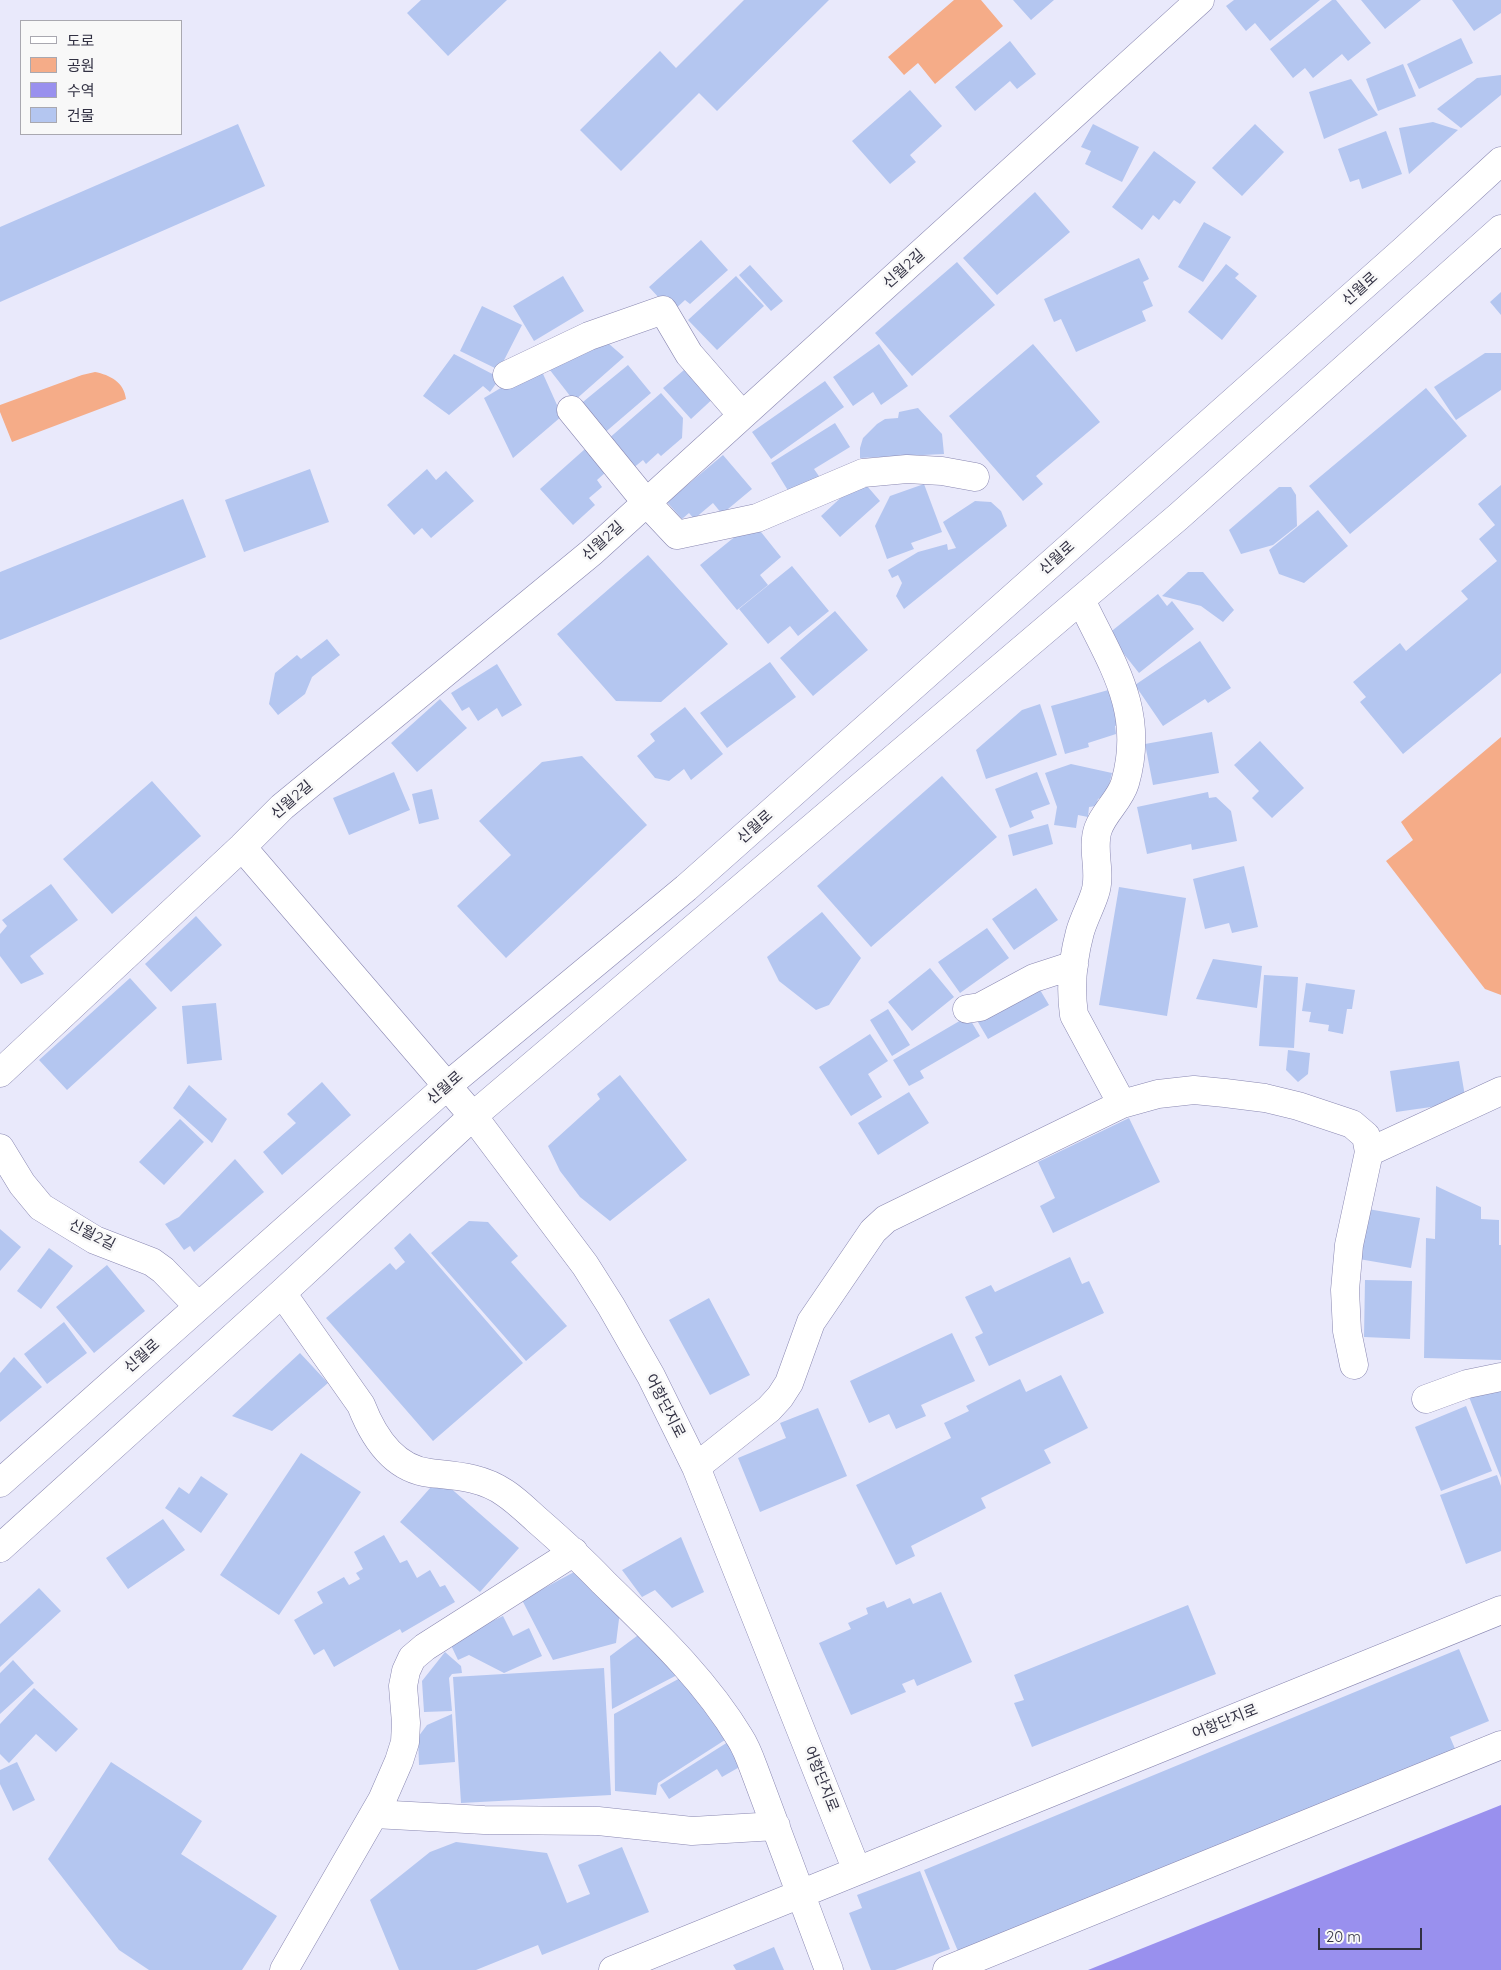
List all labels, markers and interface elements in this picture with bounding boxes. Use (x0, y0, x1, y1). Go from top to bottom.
legend (20, 20, 182, 135)
text: 도로 (67, 31, 95, 50)
text: 공원 (67, 56, 95, 75)
text: 수역 (67, 81, 95, 100)
text: 건물 (67, 106, 95, 125)
street label: 신월2길 (880, 246, 928, 292)
street label: 신월로 (1339, 268, 1381, 310)
street label: 신월2길 (579, 518, 627, 564)
street label: 신월로 (1036, 537, 1078, 579)
street label: 신월2길 (267, 777, 317, 823)
street label: 신월로 (734, 806, 776, 848)
street label: 신월로 (423, 1068, 467, 1108)
street label: 신월2길 (66, 1216, 118, 1254)
street label: 신월로 (121, 1335, 163, 1377)
street label: 어항단지로 (641, 1371, 689, 1441)
street label: 어항단지로 (1190, 1701, 1260, 1743)
street label: 어항단지로 (800, 1744, 842, 1814)
scale bar (1321, 1918, 1425, 1950)
text: 20 m (1326, 1927, 1361, 1946)

